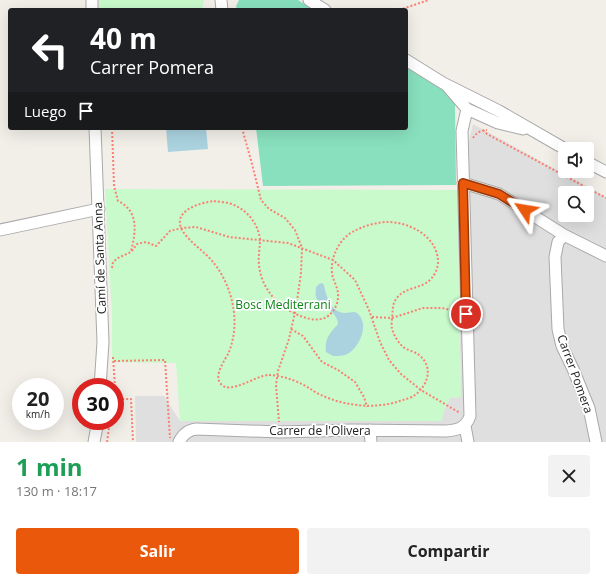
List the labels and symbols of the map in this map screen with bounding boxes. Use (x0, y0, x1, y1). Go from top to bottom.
position arrow (504, 189, 546, 231)
street label: Camí de Santa Anna (89, 202, 110, 314)
park label: Bosc Mediterrani (235, 296, 331, 313)
pin (449, 297, 483, 331)
street label: Carrer Pomera (553, 332, 598, 416)
speed limit sign: 30 (72, 378, 124, 430)
street label: Carrer de l'Olivera (269, 422, 371, 439)

